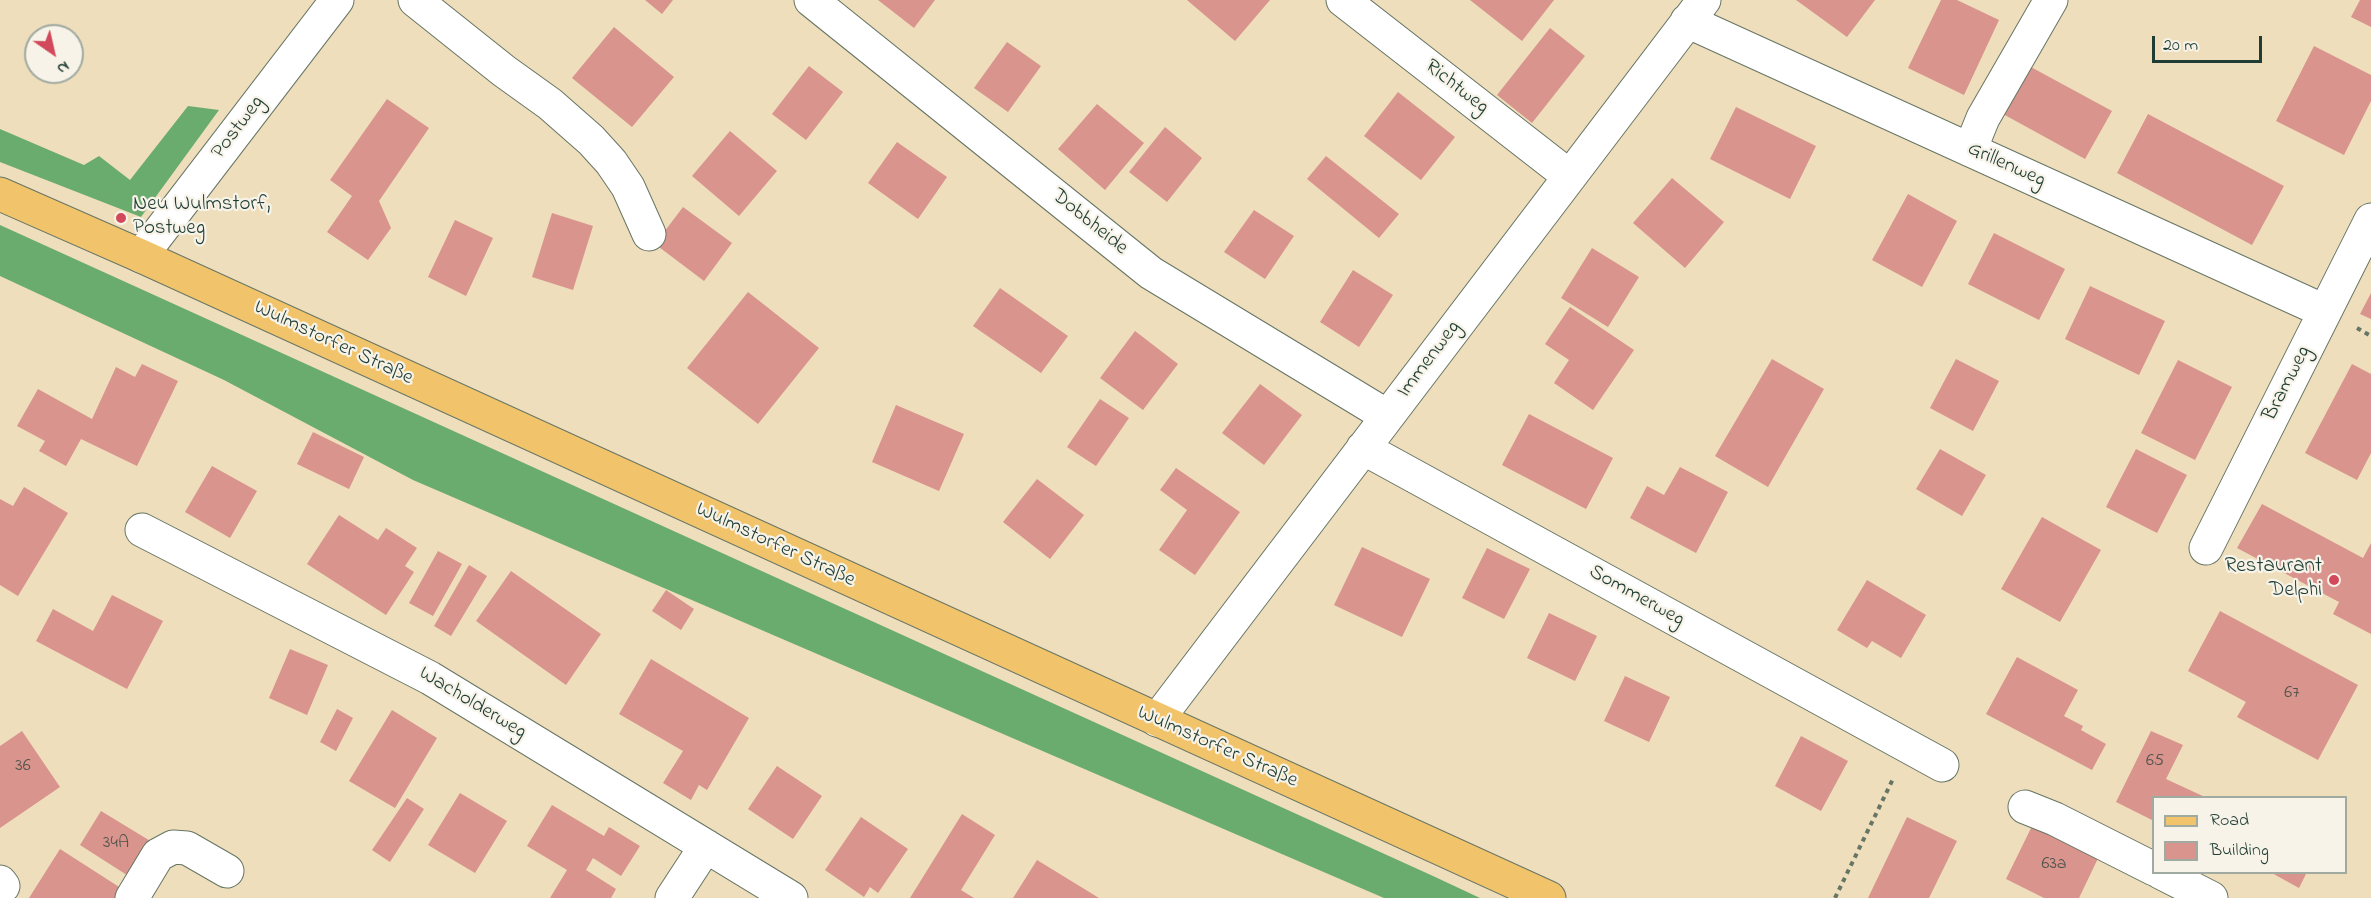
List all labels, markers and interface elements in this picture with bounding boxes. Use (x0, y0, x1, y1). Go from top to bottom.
north arrow (24, 24, 84, 84)
scale bar (2155, 24, 2264, 62)
text: 20 m (2163, 33, 2198, 59)
text: N (52, 54, 74, 80)
street label: Richtweg (1419, 55, 1493, 121)
street label: Postweg (207, 92, 271, 164)
street label: Grillenweg (1963, 138, 2049, 194)
street label: Dobbheide (1046, 185, 1132, 261)
place label: Neu Wulmstorf, Postweg (133, 193, 270, 243)
marker: Neu Wulmstorf, Postweg (114, 211, 128, 225)
street label: Wulmstorfer Straße (249, 296, 417, 392)
street label: Immenweg (1393, 317, 1467, 403)
street label: Bramweg (2258, 342, 2318, 426)
street label: Wulmstorfer Straße (691, 498, 859, 594)
place label: Restaurant Delphi (2225, 555, 2322, 605)
street label: Sommerweg (1584, 560, 1688, 634)
marker: Restaurant Delphi (2327, 573, 2341, 587)
street label: Wacholderweg (414, 662, 530, 746)
house number: 67 (2284, 683, 2300, 705)
street label: Wulmstorfer Straße (1133, 701, 1301, 795)
house number: 65 (2146, 751, 2164, 773)
house number: 36 (15, 756, 31, 778)
legend (2152, 796, 2347, 874)
text: Road (2210, 808, 2249, 834)
house number: 34A (103, 833, 129, 855)
text: Building (2210, 838, 2269, 864)
house number: 63a (2041, 854, 2067, 876)

